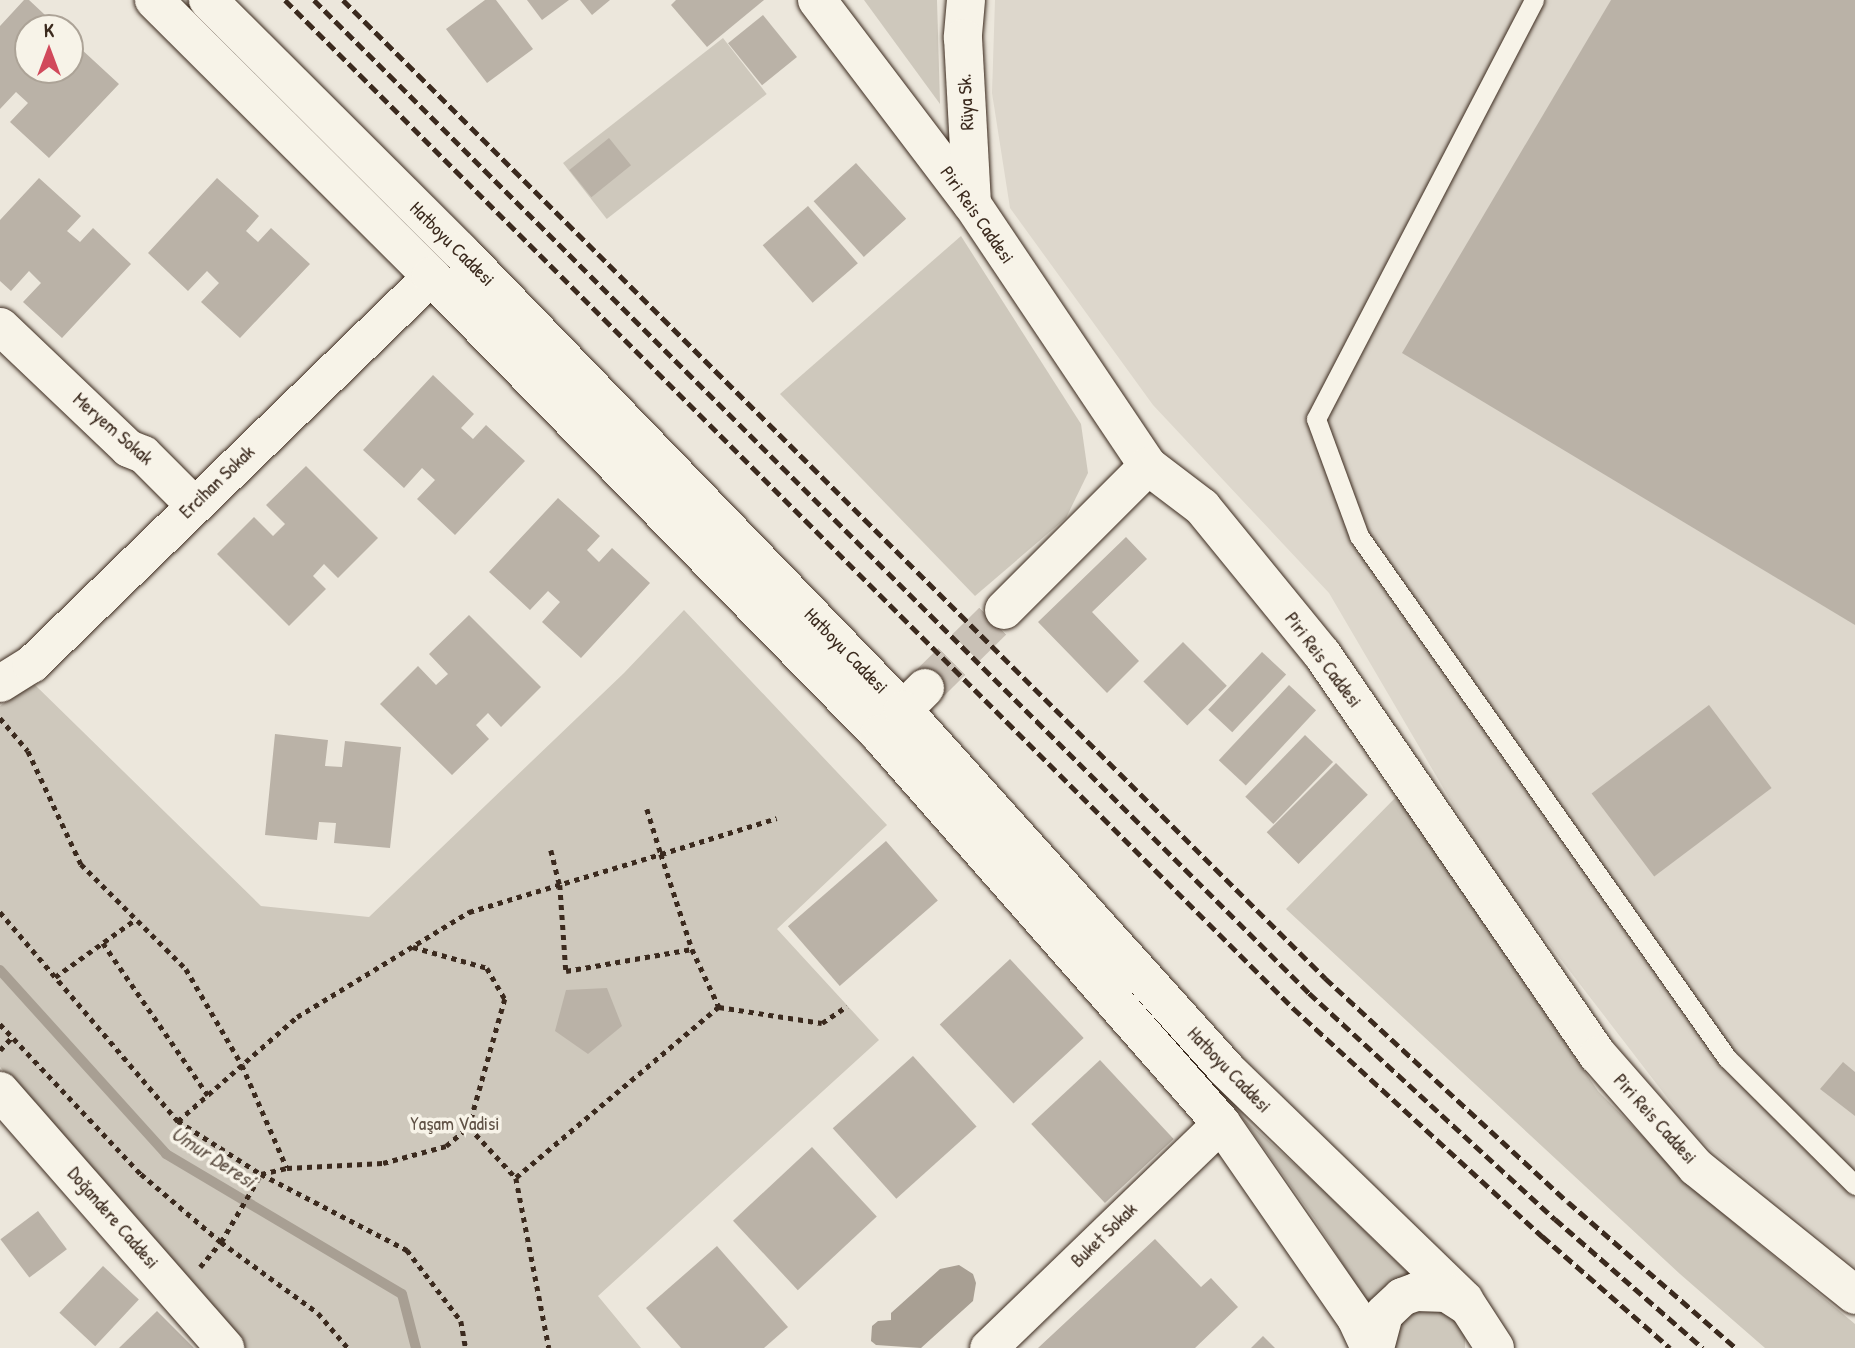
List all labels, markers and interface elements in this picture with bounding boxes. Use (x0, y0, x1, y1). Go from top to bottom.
north arrow (14, 14, 84, 84)
text: K (44, 17, 54, 43)
street label: Rüya Sk. (953, 73, 979, 131)
street label: Piri Reis Caddesi (935, 162, 1019, 268)
street label: Hatboyu Caddesi (405, 197, 499, 291)
street label: Meryem Sokak (68, 388, 158, 470)
street label: Ercihan Sokak (175, 441, 259, 523)
street label: Hatboyu Caddesi (800, 603, 892, 699)
street label: Piri Reis Caddesi (1280, 608, 1366, 712)
street label: Hatboyu Caddesi (1183, 1022, 1275, 1118)
street label: Piri Reis Caddesi (1609, 1069, 1701, 1169)
park label: Yaşam Vadisi (410, 1113, 500, 1135)
water label: Umur Deresi (166, 1121, 260, 1193)
street label: Doğandere Caddesi (63, 1163, 163, 1273)
street label: Buket Sokak (1066, 1198, 1142, 1272)

